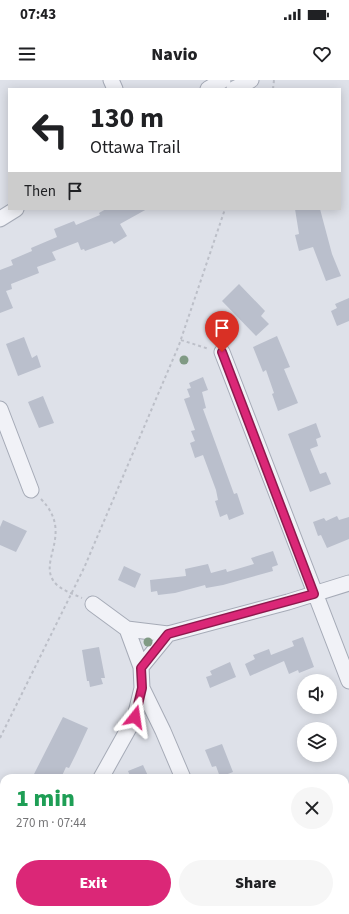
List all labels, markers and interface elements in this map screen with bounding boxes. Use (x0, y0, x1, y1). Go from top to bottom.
text: 07:43 (20, 4, 56, 25)
text: Navio (151, 42, 198, 67)
icon: menu (16, 43, 38, 65)
icon: heart (311, 43, 333, 65)
text: 130 m (90, 98, 164, 138)
icon: left (24, 104, 76, 156)
text: Ottawa Trail (90, 135, 181, 160)
icon: arrive (64, 180, 86, 202)
text: Then (24, 181, 56, 202)
pin (205, 311, 239, 352)
icon: arrive (211, 317, 233, 339)
map controls (297, 674, 337, 762)
button: sound (297, 674, 337, 714)
position arrow (114, 696, 156, 738)
button: layers (297, 722, 337, 762)
text: 1 min (16, 781, 75, 816)
button: close (291, 787, 333, 829)
text: 270 m · 07:44 (16, 814, 86, 832)
button: Exit (16, 860, 171, 906)
button: Share (179, 860, 333, 906)

